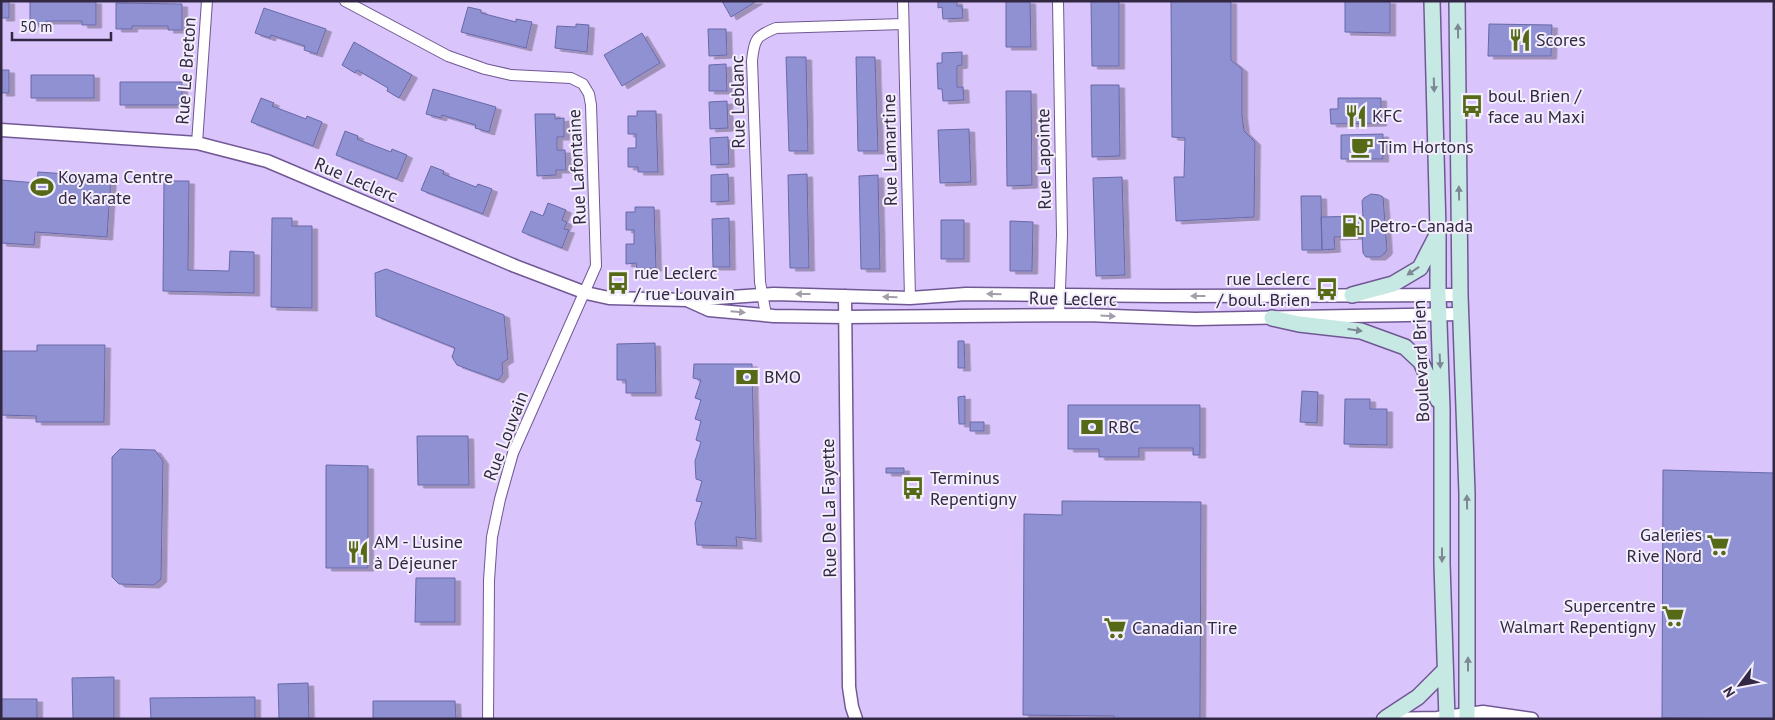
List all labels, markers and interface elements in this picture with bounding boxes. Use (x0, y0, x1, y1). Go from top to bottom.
scale bar (12, 10, 111, 42)
text: 50 m (20, 17, 53, 36)
street label: Rue Le Breton (170, 17, 201, 125)
one-way arrow (1454, 23, 1462, 39)
restaurant icon: Scores (1507, 27, 1533, 53)
place label: Scores (1536, 28, 1586, 51)
street label: Rue Leblanc (725, 55, 750, 149)
one-way arrow (1431, 77, 1439, 93)
place label: boul. Brien / face au Maxi (1488, 84, 1585, 128)
bus stop icon: boul. Brien / face au Maxi (1459, 93, 1485, 119)
street label: Rue Lamartine (877, 94, 902, 206)
restaurant icon: KFC (1343, 103, 1369, 129)
place label: KFC (1372, 104, 1403, 127)
street label: Rue Lapointe (1031, 108, 1056, 210)
street label: Rue Lafontaine (562, 109, 591, 226)
cafe icon: Tim Hortons (1349, 134, 1375, 160)
place label: Tim Hortons (1378, 135, 1474, 158)
street label: Rue Leclerc (311, 152, 401, 207)
place label: Koyama Centre de Karate (58, 165, 173, 209)
sports icon: Koyama Centre de Karate (29, 174, 55, 200)
one-way arrow (1455, 185, 1463, 201)
fuel station icon: Petro-Canada (1340, 213, 1366, 239)
place label: Petro-Canada (1370, 214, 1473, 237)
place label: rue Leclerc / rue Louvain (633, 261, 735, 305)
place label: rue Leclerc / boul. Brien (1216, 267, 1310, 311)
one-way arrow (1406, 267, 1420, 276)
bus stop icon: rue Leclerc / rue Louvain (605, 270, 631, 296)
bus stop icon: rue Leclerc / boul. Brien (1314, 276, 1340, 302)
street label: Rue Leclerc (1029, 286, 1117, 311)
one-way arrow (795, 290, 811, 298)
one-way arrow (986, 290, 1002, 298)
one-way arrow (1190, 292, 1206, 300)
one-way arrow (882, 293, 898, 301)
street label: Boulevard Brien (1407, 299, 1434, 423)
one-way arrow (730, 309, 746, 317)
one-way arrow (1100, 312, 1116, 320)
one-way arrow (1347, 326, 1363, 334)
one-way arrow (1437, 354, 1445, 370)
bank icon: BMO (734, 364, 760, 390)
place label: BMO (764, 365, 801, 388)
street label: Rue Louvain (478, 388, 533, 484)
bank icon: RBC (1079, 414, 1105, 440)
place label: RBC (1108, 415, 1140, 438)
street label: Rue De La Fayette (816, 438, 841, 578)
place label: Terminus Repentigny (930, 466, 1017, 510)
bus stop icon: Terminus Repentigny (900, 475, 926, 501)
one-way arrow (1463, 493, 1471, 509)
place label: Galeries Rive Nord (1626, 523, 1702, 567)
place label: AM - L'usine à Déjeuner (374, 530, 463, 574)
supermarket icon: Galeries Rive Nord (1705, 532, 1731, 558)
restaurant icon: AM - L'usine à Déjeuner (345, 539, 371, 565)
one-way arrow (1438, 547, 1446, 563)
place label: Supercentre Walmart Repentigny (1500, 594, 1657, 638)
supermarket icon: Supercentre Walmart Repentigny (1660, 603, 1686, 629)
supermarket icon: Canadian Tire (1102, 615, 1128, 641)
place label: Canadian Tire (1132, 616, 1237, 639)
one-way arrow (1464, 656, 1472, 672)
north arrow (1715, 660, 1765, 710)
text: N (1719, 683, 1739, 701)

